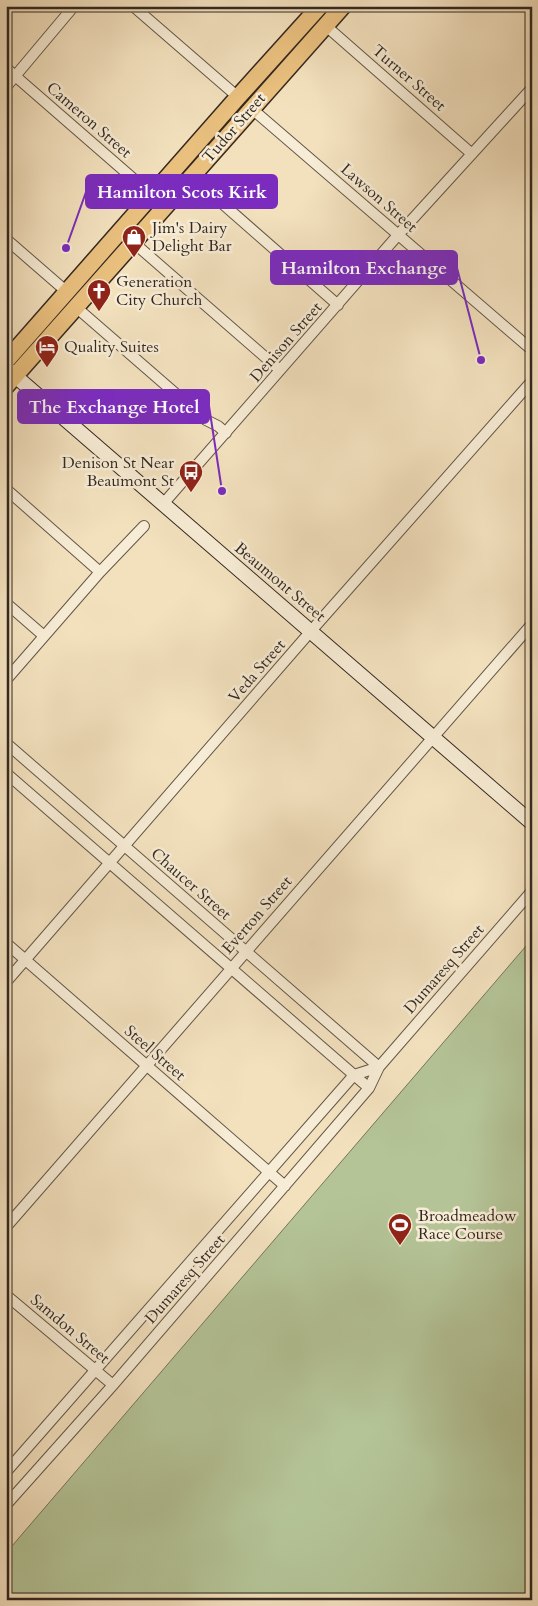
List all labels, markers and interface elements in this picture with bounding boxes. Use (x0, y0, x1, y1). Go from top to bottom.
street label: Turner Street (367, 40, 451, 116)
street label: Cameron Street (42, 77, 136, 163)
street label: Tudor Street (197, 88, 271, 168)
street label: Lawson Street (336, 158, 422, 238)
callout: Hamilton Scots Kirk (86, 175, 277, 208)
text: Hamilton Scots Kirk (97, 180, 268, 205)
place label: Jim's Dairy Delight Bar (150, 217, 232, 257)
shop icon: Jim's Dairy Delight Bar (121, 224, 147, 258)
callout: Hamilton Exchange (271, 251, 457, 284)
text: Hamilton Exchange (281, 256, 447, 281)
place label: Generation City Church (116, 271, 202, 311)
church icon: Generation City Church (86, 278, 112, 312)
street label: Denison Street (245, 297, 327, 387)
hotel icon: Quality Suites (34, 334, 60, 368)
place label: Quality Suites (64, 336, 159, 358)
callout: The Exchange Hotel (18, 390, 209, 423)
text: The Exchange Hotel (29, 395, 199, 420)
place label: Denison St Near Beaumont St (62, 452, 174, 492)
bus stop icon: Denison St Near Beaumont St (178, 459, 204, 493)
street label: Beaumont Street (230, 537, 330, 627)
street label: Veda Street (223, 635, 291, 707)
street label: Chaucer Street (146, 843, 236, 925)
street label: Everton Street (217, 871, 297, 959)
street label: Dumaresq Street (399, 920, 489, 1018)
street label: Steel Street (120, 1020, 190, 1086)
place label: Broadmeadow Race Course (418, 1205, 517, 1245)
sports icon: Broadmeadow Race Course (387, 1212, 413, 1246)
street label: Dumaresq Street (140, 1230, 230, 1328)
street label: Samdon Street (26, 1289, 114, 1369)

